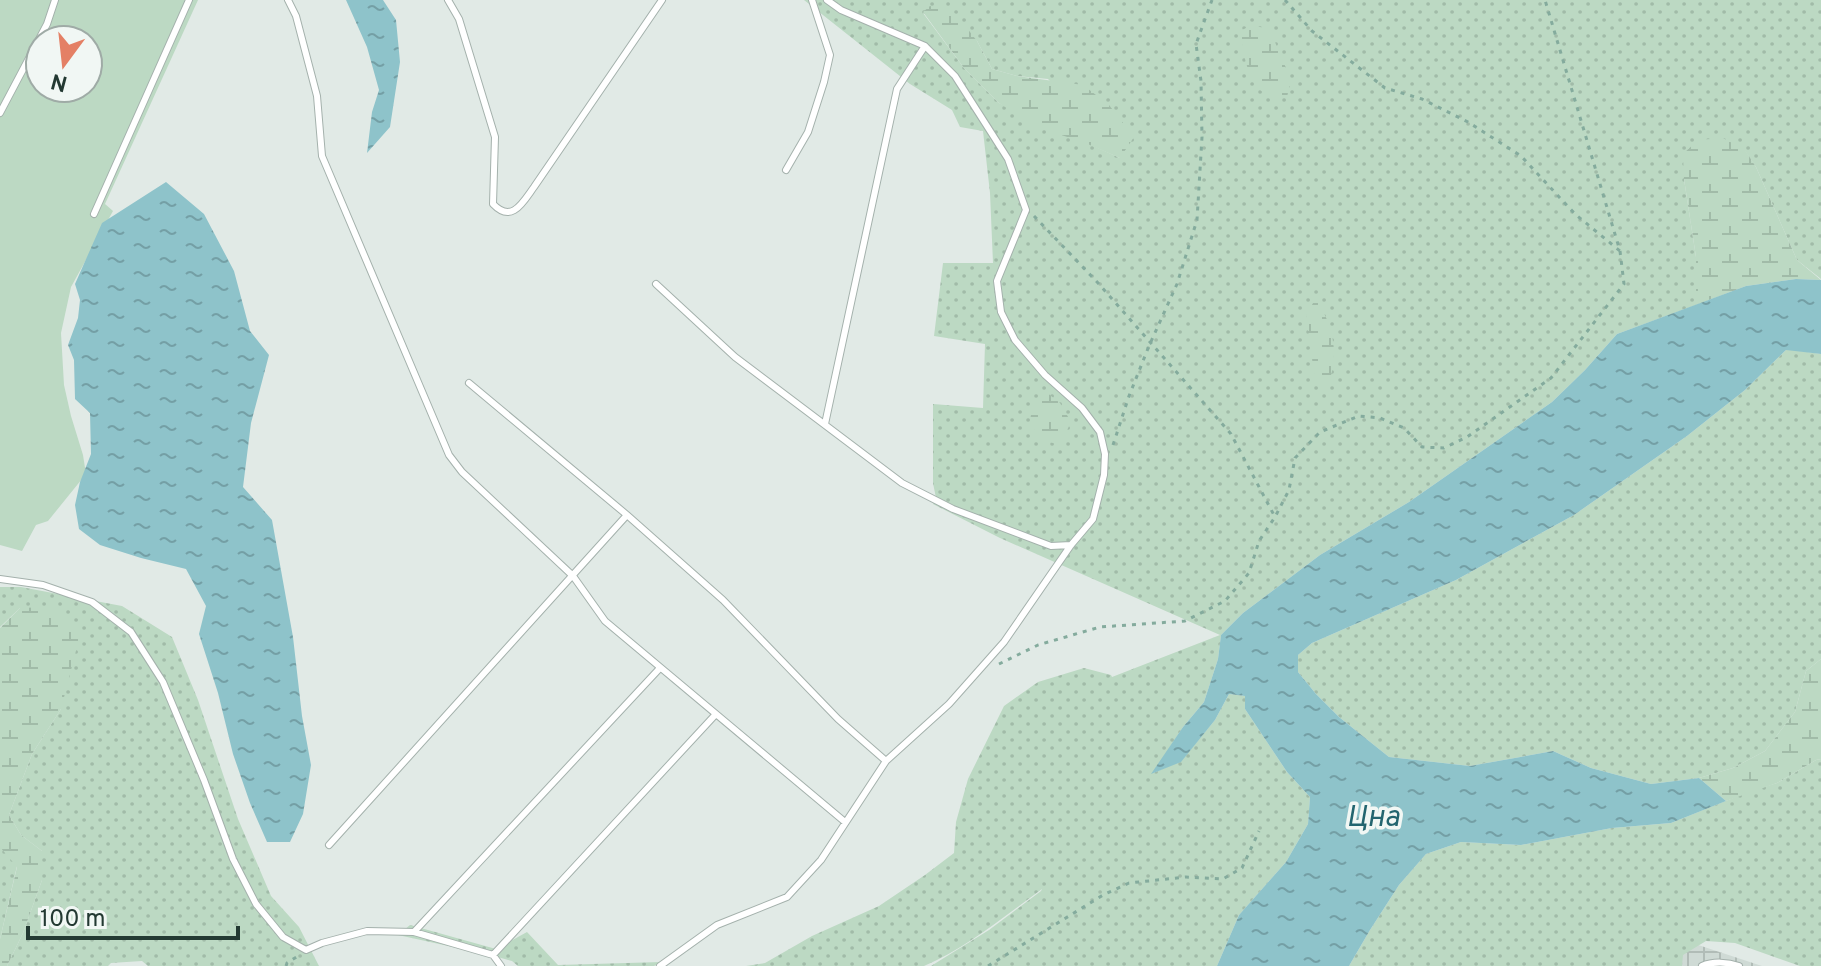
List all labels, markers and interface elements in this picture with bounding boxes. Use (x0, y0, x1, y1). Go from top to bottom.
north arrow (24, 24, 104, 104)
text: N (48, 66, 71, 96)
water label: Цна (1346, 800, 1400, 837)
scale bar (28, 890, 238, 940)
text: 100 m (40, 905, 106, 935)

